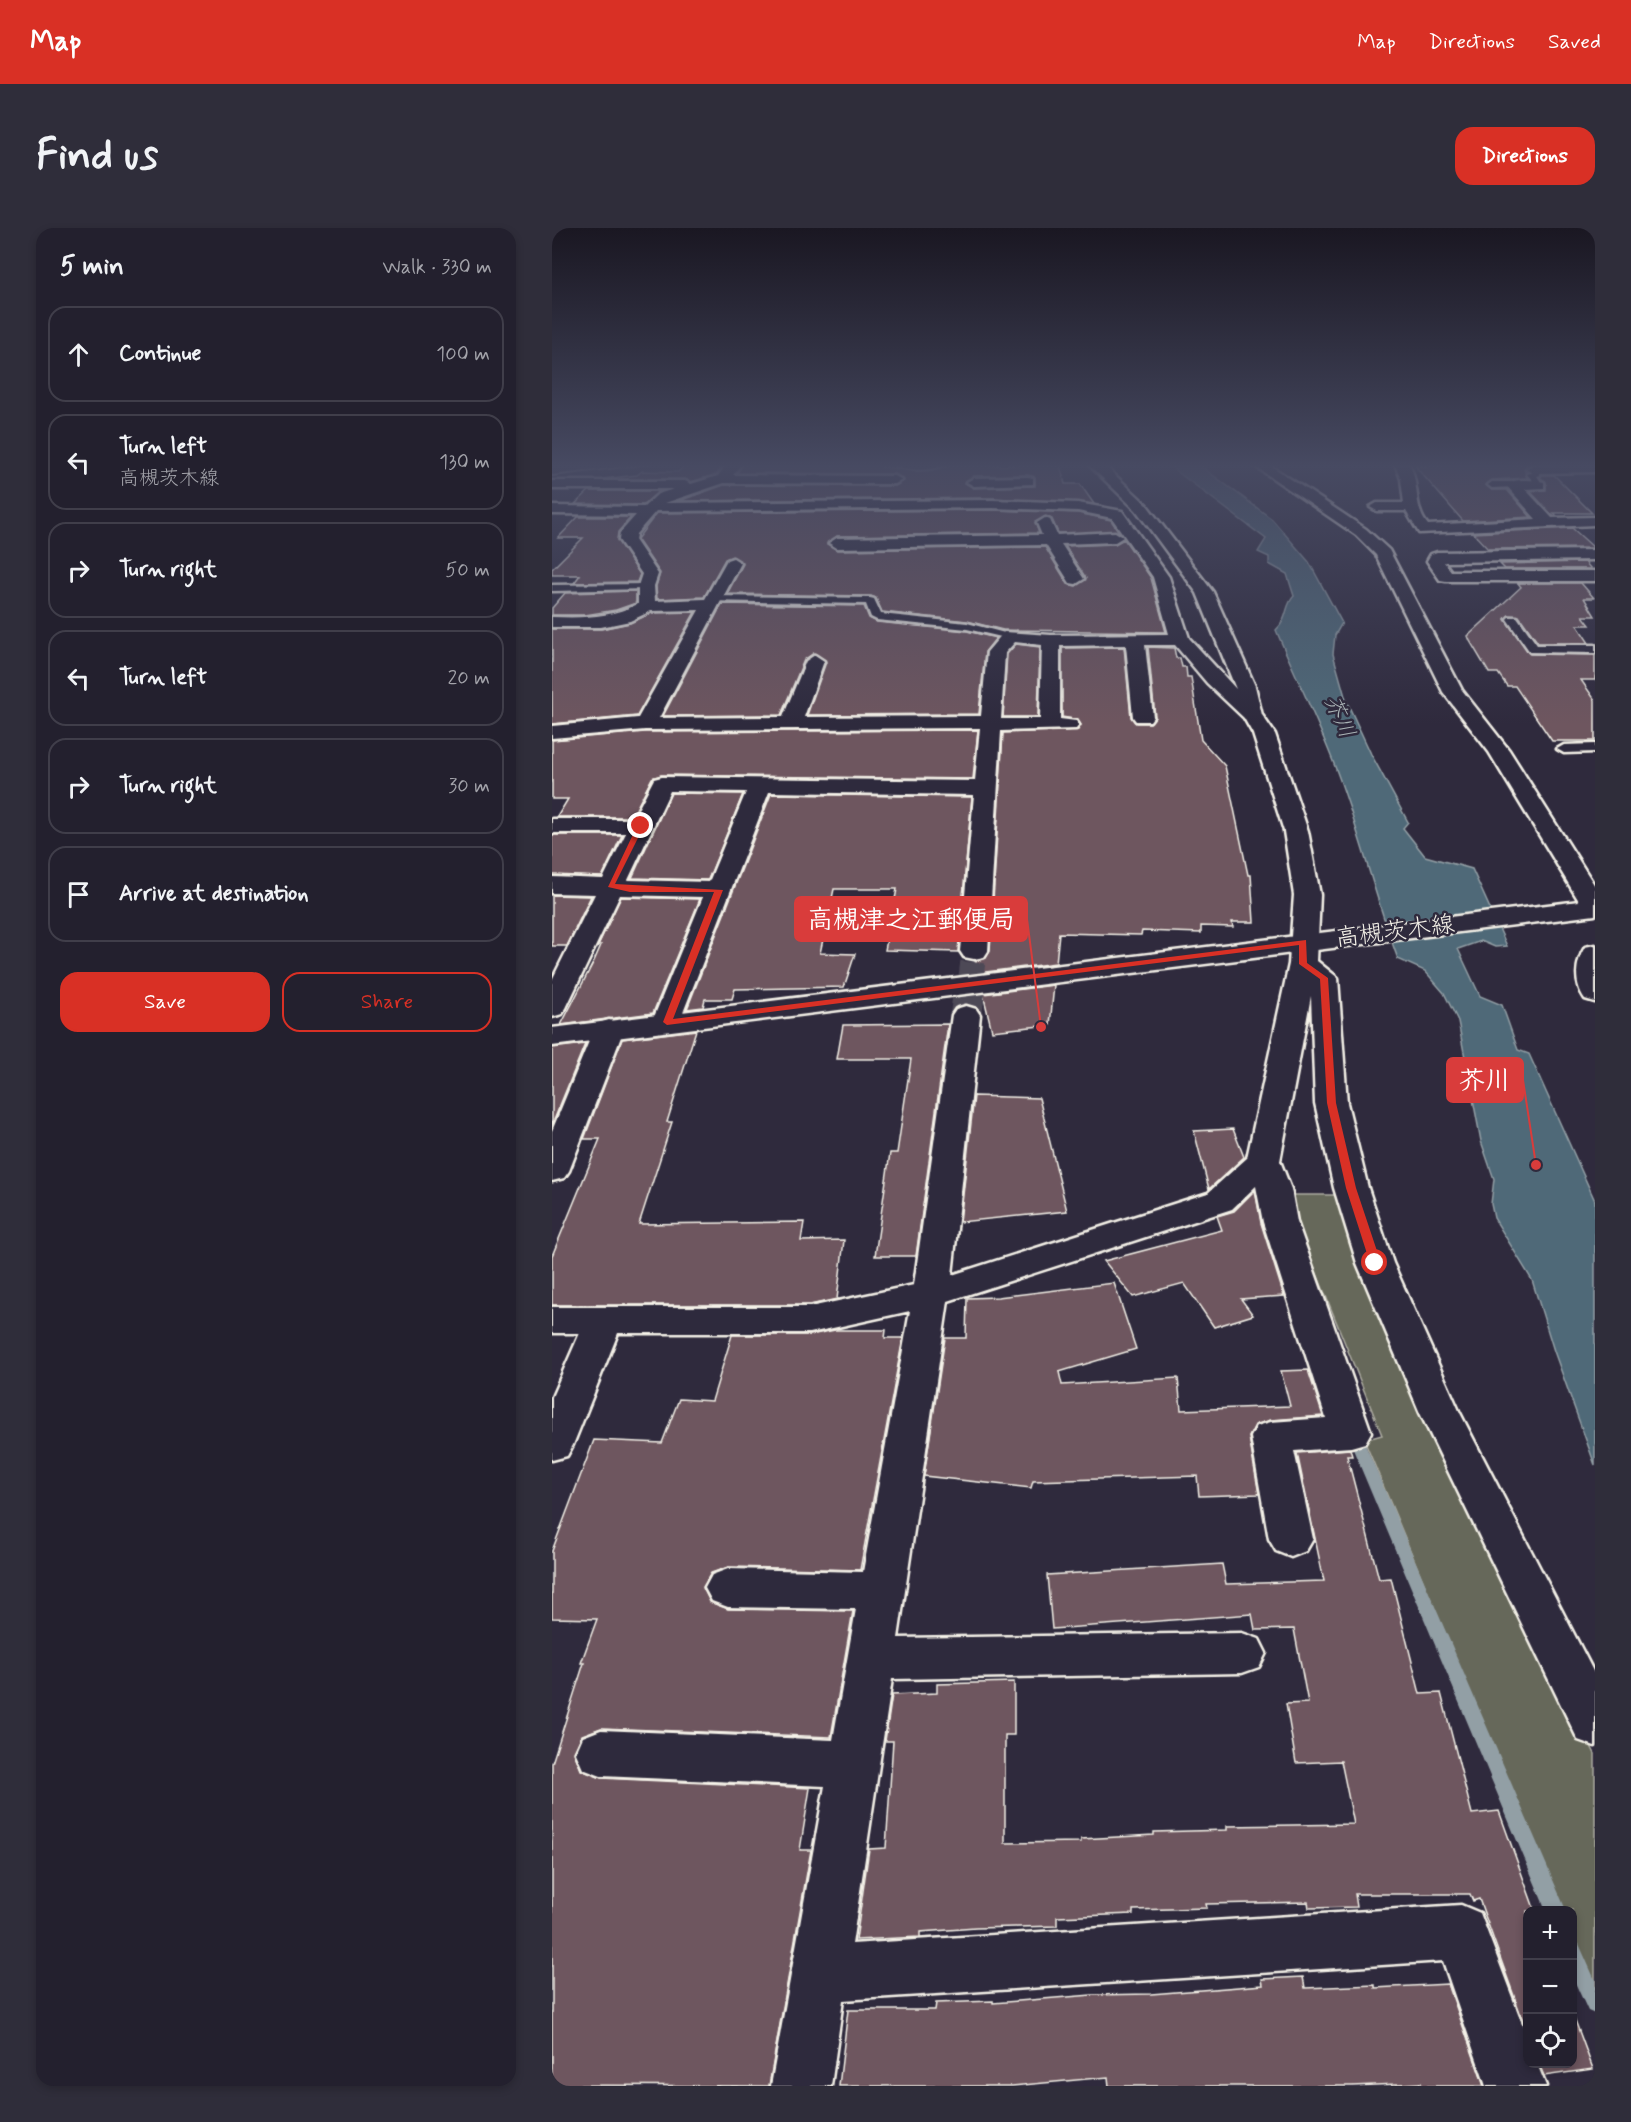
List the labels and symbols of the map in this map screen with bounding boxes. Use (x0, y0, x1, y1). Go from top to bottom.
water label: 芥川 (1317, 691, 1361, 743)
route end (627, 812, 653, 838)
callout: 高槻津之江郵便局 (795, 897, 1027, 941)
text: 高槻津之江郵便局 (807, 904, 1015, 938)
street label: 高槻茨木線 (1334, 909, 1456, 955)
callout: 芥川 (1447, 1058, 1523, 1102)
text: 芥川 (1459, 1065, 1511, 1099)
route start (1361, 1249, 1387, 1275)

